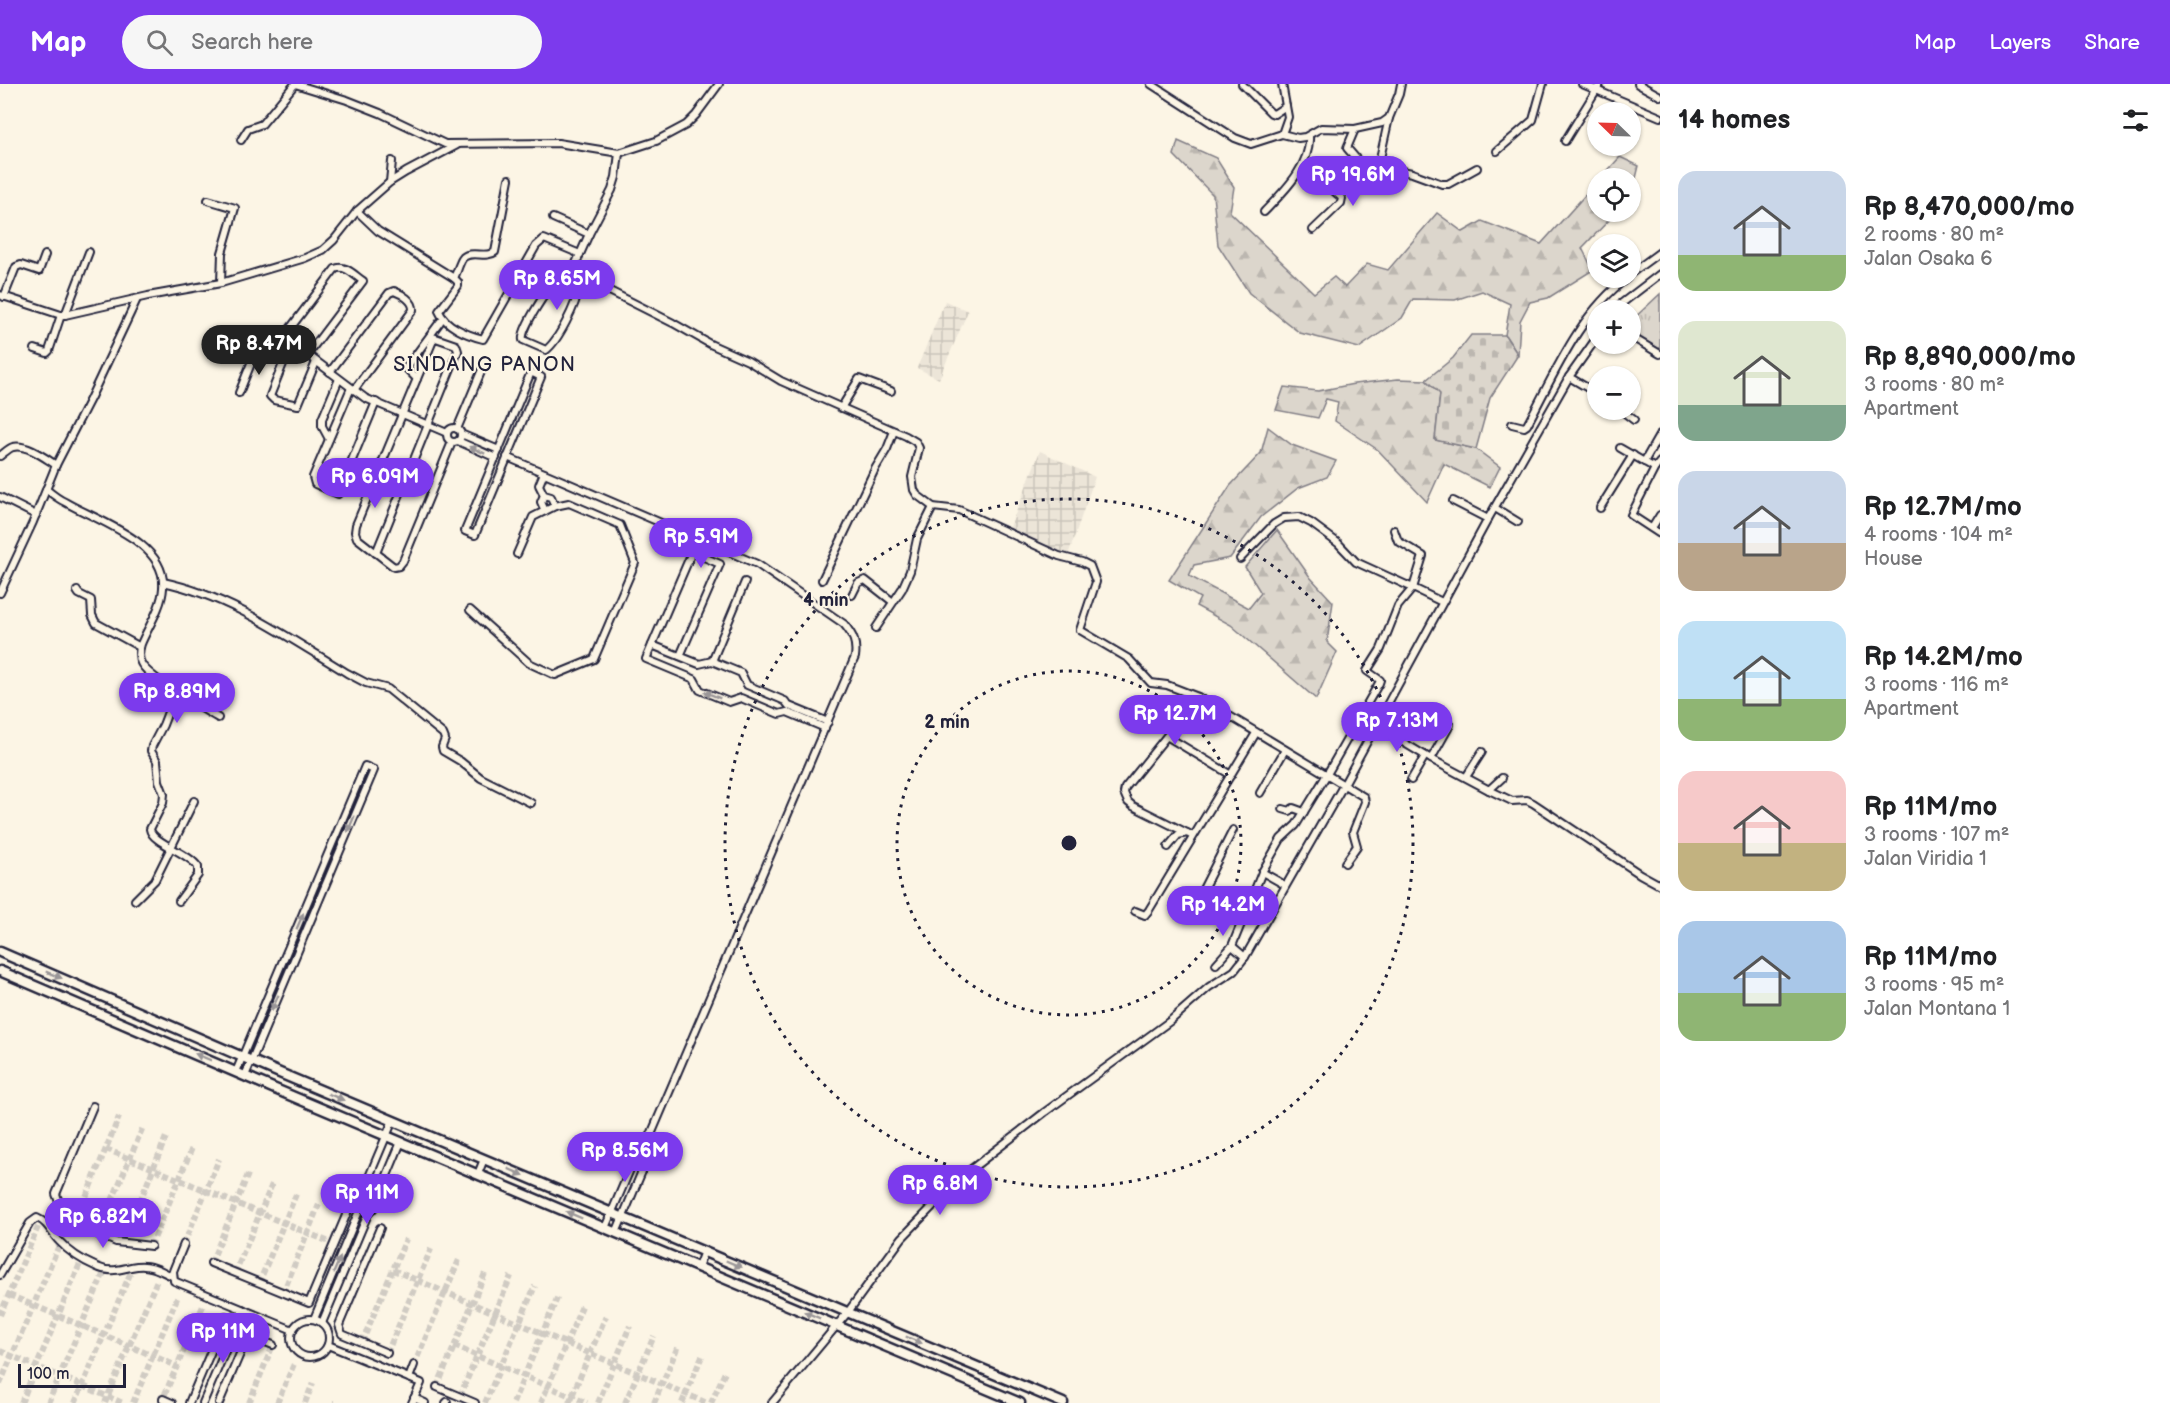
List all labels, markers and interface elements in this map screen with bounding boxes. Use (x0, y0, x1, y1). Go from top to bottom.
search box (122, 15, 542, 69)
text: Map (30, 26, 86, 59)
icon: search (143, 26, 176, 59)
text: Search here (191, 29, 313, 56)
text: Map (1914, 30, 1956, 55)
text: Layers (1989, 30, 2051, 55)
text: Share (2084, 30, 2140, 55)
north arrow (1587, 102, 1641, 156)
map controls (1587, 102, 1641, 420)
icon: filters (2119, 104, 2152, 137)
text: 14 homes (1678, 105, 1790, 136)
pin: Rp 19.6M (1291, 156, 1415, 207)
text: Rp 19.6M (1311, 163, 1395, 187)
button: locate (1587, 168, 1641, 222)
text: Rp 8,470,000/mo (1864, 192, 2075, 223)
icon: home (1726, 195, 1798, 267)
text: 2 rooms · 80 m² (1864, 223, 2004, 247)
button: layers (1587, 234, 1641, 288)
text: Jalan Osaka 6 (1864, 247, 1993, 271)
pin: Rp 8.65M (495, 260, 619, 311)
text: Rp 8.65M (513, 267, 601, 291)
button: + (1587, 300, 1641, 354)
pin: Rp 8.47M (197, 325, 321, 376)
text: Rp 8.47M (215, 332, 303, 356)
text: Rp 8,890,000/mo (1864, 342, 2076, 373)
icon: home (1726, 345, 1798, 417)
district label: SINDANG PANON (393, 353, 577, 377)
button: − (1587, 366, 1641, 420)
text: 3 rooms · 80 m² (1864, 373, 2005, 397)
text: Apartment (1864, 397, 1959, 421)
one-way arrow (468, 445, 485, 454)
pin: Rp 6.09M (313, 458, 437, 509)
text: Rp 6.09M (331, 465, 419, 489)
text: Rp 12.7M/mo (1864, 492, 2022, 523)
icon: home (1726, 495, 1798, 567)
pin: Rp 5.9M (646, 518, 756, 569)
text: 4 rooms · 104 m² (1864, 523, 2013, 547)
text: Rp 5.9M (663, 525, 739, 549)
text: House (1864, 547, 1923, 571)
text: 4 min (803, 590, 849, 611)
text: Rp 14.2M/mo (1864, 642, 2023, 673)
icon: home (1726, 645, 1798, 717)
pin: Rp 8.89M (115, 673, 239, 724)
text: 3 rooms · 116 m² (1864, 673, 2009, 697)
text: Rp 8.89M (133, 680, 221, 704)
one-way arrow (702, 690, 720, 700)
pin: Rp 12.7M (1113, 695, 1237, 746)
text: Apartment (1864, 697, 1959, 721)
text: Rp 12.7M (1133, 702, 1217, 726)
pin: Rp 7.13M (1335, 702, 1459, 753)
text: Rp 7.13M (1355, 709, 1439, 733)
text: 2 min (924, 712, 970, 733)
text: Rp 11M/mo (1864, 792, 1997, 823)
icon: home (1726, 795, 1798, 867)
one-way arrow (346, 815, 355, 833)
text: 3 rooms · 107 m² (1864, 823, 2009, 847)
centre of rings (1059, 833, 1079, 853)
text: Jalan Viridia 1 (1864, 847, 1987, 871)
pin: Rp 14.2M (1161, 886, 1285, 937)
text: Rp 14.2M (1181, 893, 1265, 917)
one-way arrow (295, 912, 305, 930)
text: Rp 11M/mo (1864, 942, 1997, 973)
icon: home (1726, 945, 1798, 1017)
one-way arrow (45, 970, 63, 980)
text: 3 rooms · 95 m² (1864, 973, 2004, 997)
one-way arrow (270, 995, 280, 1013)
text: Jalan Montana 1 (1864, 997, 2010, 1021)
one-way arrow (193, 1052, 211, 1062)
one-way arrow (328, 1092, 345, 1101)
pin: Rp 8.56M (563, 1132, 687, 1183)
text: Rp 8.56M (581, 1139, 669, 1163)
pin: Rp 6.8M (885, 1165, 995, 1216)
one-way arrow (507, 1168, 525, 1177)
text: Rp 6.8M (902, 1172, 978, 1196)
pin: Rp 11M (318, 1174, 416, 1225)
text: Rp 11M (335, 1181, 399, 1205)
pin: Rp 6.82M (41, 1198, 165, 1249)
text: Rp 6.82M (59, 1205, 147, 1229)
one-way arrow (564, 1210, 582, 1220)
one-way arrow (332, 1256, 342, 1274)
one-way arrow (726, 1259, 744, 1269)
one-way arrow (802, 1310, 820, 1320)
pin: Rp 11M (174, 1313, 272, 1364)
text: Rp 11M (191, 1320, 255, 1344)
one-way arrow (905, 1336, 923, 1345)
scale bar (18, 1361, 126, 1388)
text: 100 m (27, 1365, 70, 1384)

